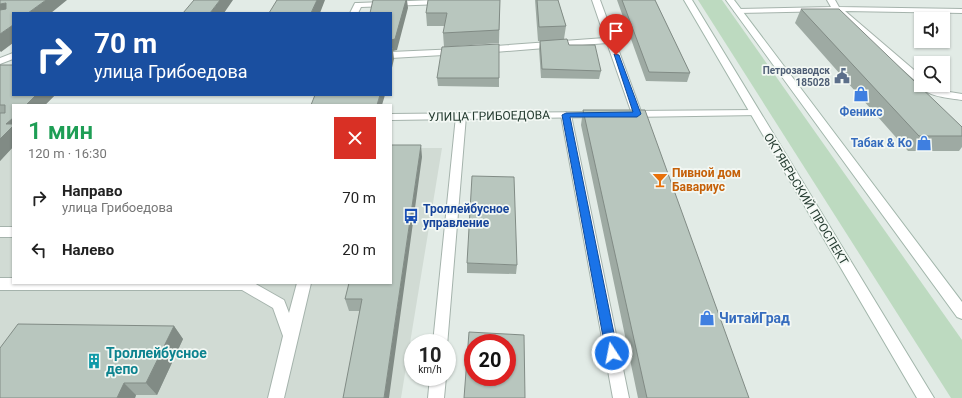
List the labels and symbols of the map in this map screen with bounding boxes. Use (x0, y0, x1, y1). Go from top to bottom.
pin (599, 14, 633, 55)
place label: Петрозаводск 185028 (763, 65, 830, 88)
public building icon: Петрозаводск 185028 (833, 67, 851, 85)
shop icon: Феникс (852, 85, 870, 103)
place label: Феникс (840, 105, 882, 119)
street label: УЛИЦА ГРИБОЕДОВА (428, 108, 550, 124)
street label: ОКТЯБРЬСКИЙ ПРОСПЕКТ (761, 130, 852, 268)
shop icon: Табак & Ко (915, 134, 933, 152)
place label: Табак & Ко (851, 136, 912, 150)
place label: Пивной дом Бавариус (672, 166, 741, 194)
bar icon: Пивной дом Бавариус (651, 171, 669, 189)
place label: Троллейбусное управление (423, 202, 510, 230)
bus stop icon: Троллейбусное управление (402, 207, 420, 225)
shop icon: ЧитайГрад (698, 309, 716, 327)
place label: ЧитайГрад (719, 310, 790, 326)
position arrow (591, 332, 633, 374)
speed limit sign: 20 (464, 334, 516, 386)
place label: Троллейбусное депо (106, 345, 207, 377)
building icon: Троллейбусное депо (85, 352, 103, 370)

